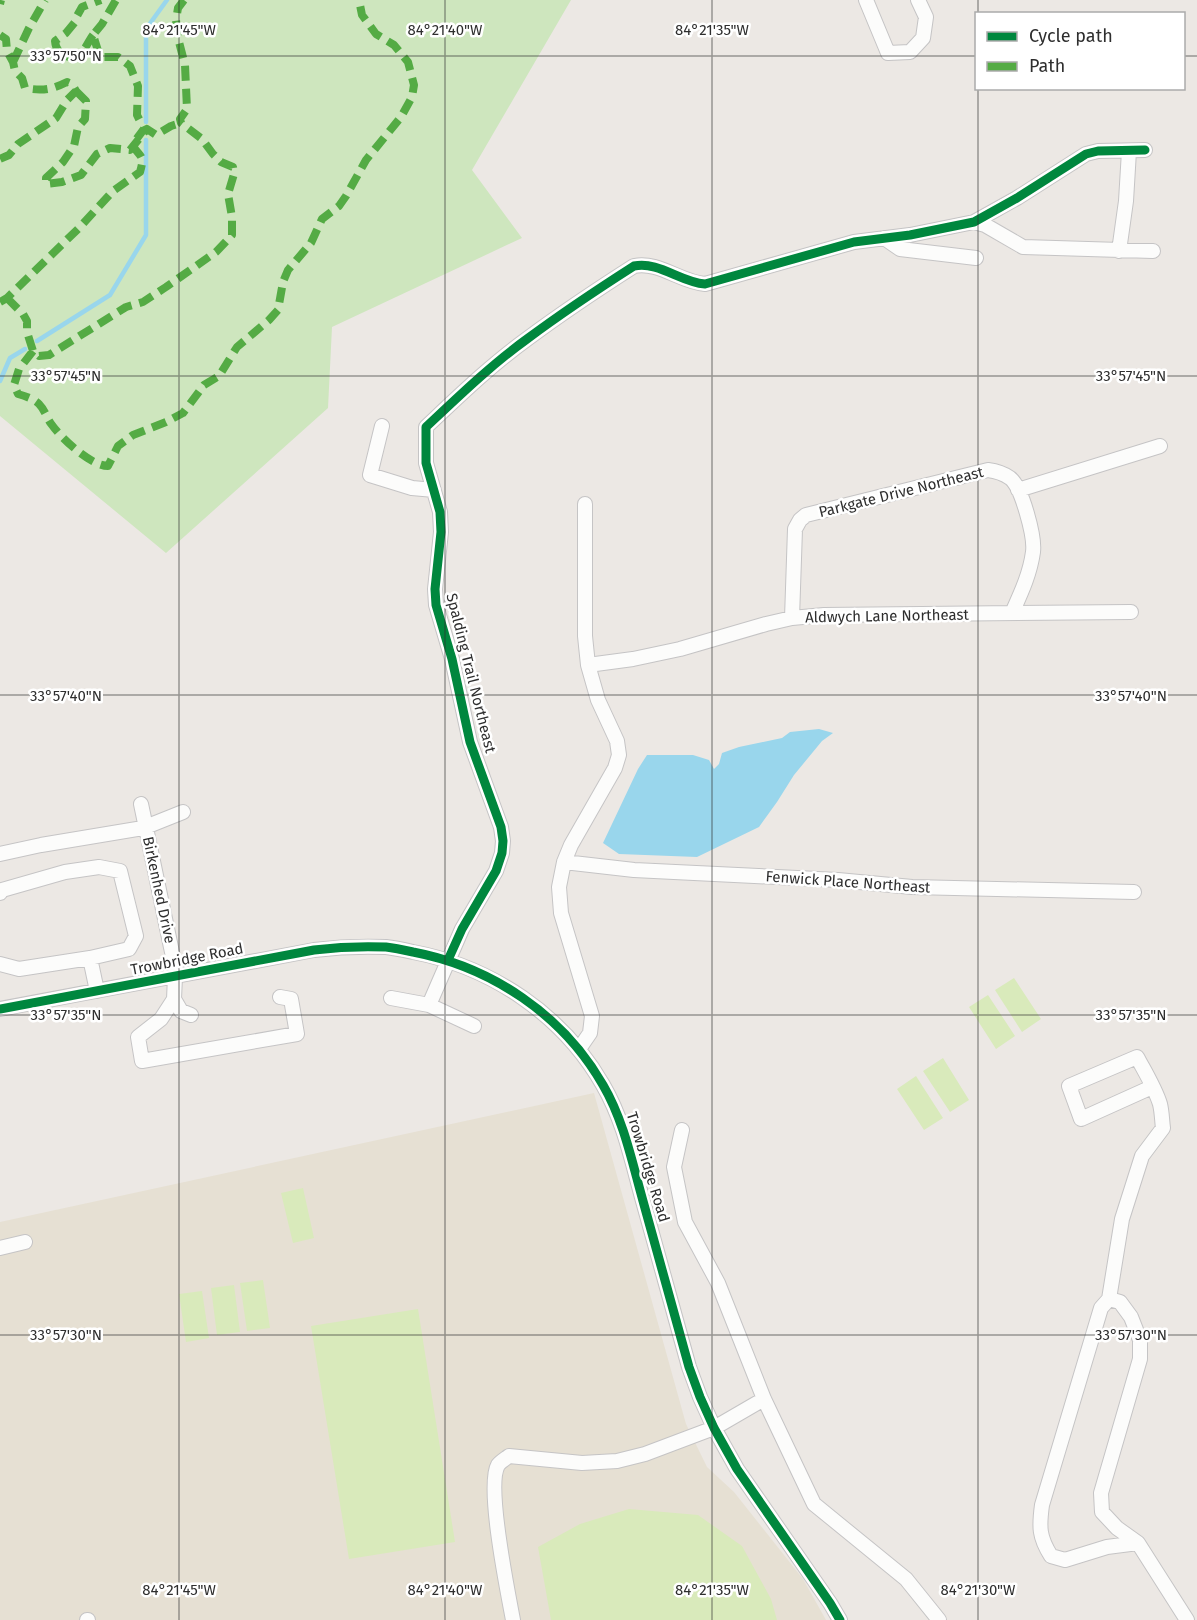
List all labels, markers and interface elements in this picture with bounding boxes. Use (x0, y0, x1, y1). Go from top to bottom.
legend (975, 12, 1185, 90)
text: 84°21'45"W (142, 21, 216, 39)
text: 84°21'40"W (408, 21, 483, 39)
text: 84°21'35"W (675, 21, 750, 39)
text: Cycle path (1029, 25, 1113, 47)
text: 33°57'50"N (30, 47, 102, 65)
text: Path (1029, 55, 1065, 77)
text: 33°57'45"N (31, 367, 101, 385)
text: 33°57'45"N (1096, 367, 1166, 385)
street label: Parkgate Drive Northeast (817, 463, 986, 521)
street label: Spalding Trail Northeast (442, 591, 500, 755)
street label: Aldwych Lane Northeast (805, 606, 970, 626)
text: 33°57'40"N (30, 687, 102, 705)
text: 33°57'40"N (1095, 687, 1167, 705)
street label: Birkenhed Drive (139, 835, 179, 945)
street label: Fenwick Place Northeast (765, 867, 932, 897)
street label: Trowbridge Road (129, 939, 245, 979)
text: 33°57'35"N (31, 1006, 101, 1024)
text: 33°57'35"N (1096, 1006, 1166, 1024)
street label: Trowbridge Road (623, 1110, 673, 1224)
text: 33°57'30"N (30, 1326, 102, 1344)
text: 33°57'30"N (1095, 1326, 1167, 1344)
text: 84°21'45"W (142, 1581, 216, 1599)
text: 84°21'40"W (408, 1581, 483, 1599)
text: 84°21'35"W (675, 1581, 750, 1599)
text: 84°21'30"W (940, 1581, 1016, 1599)

